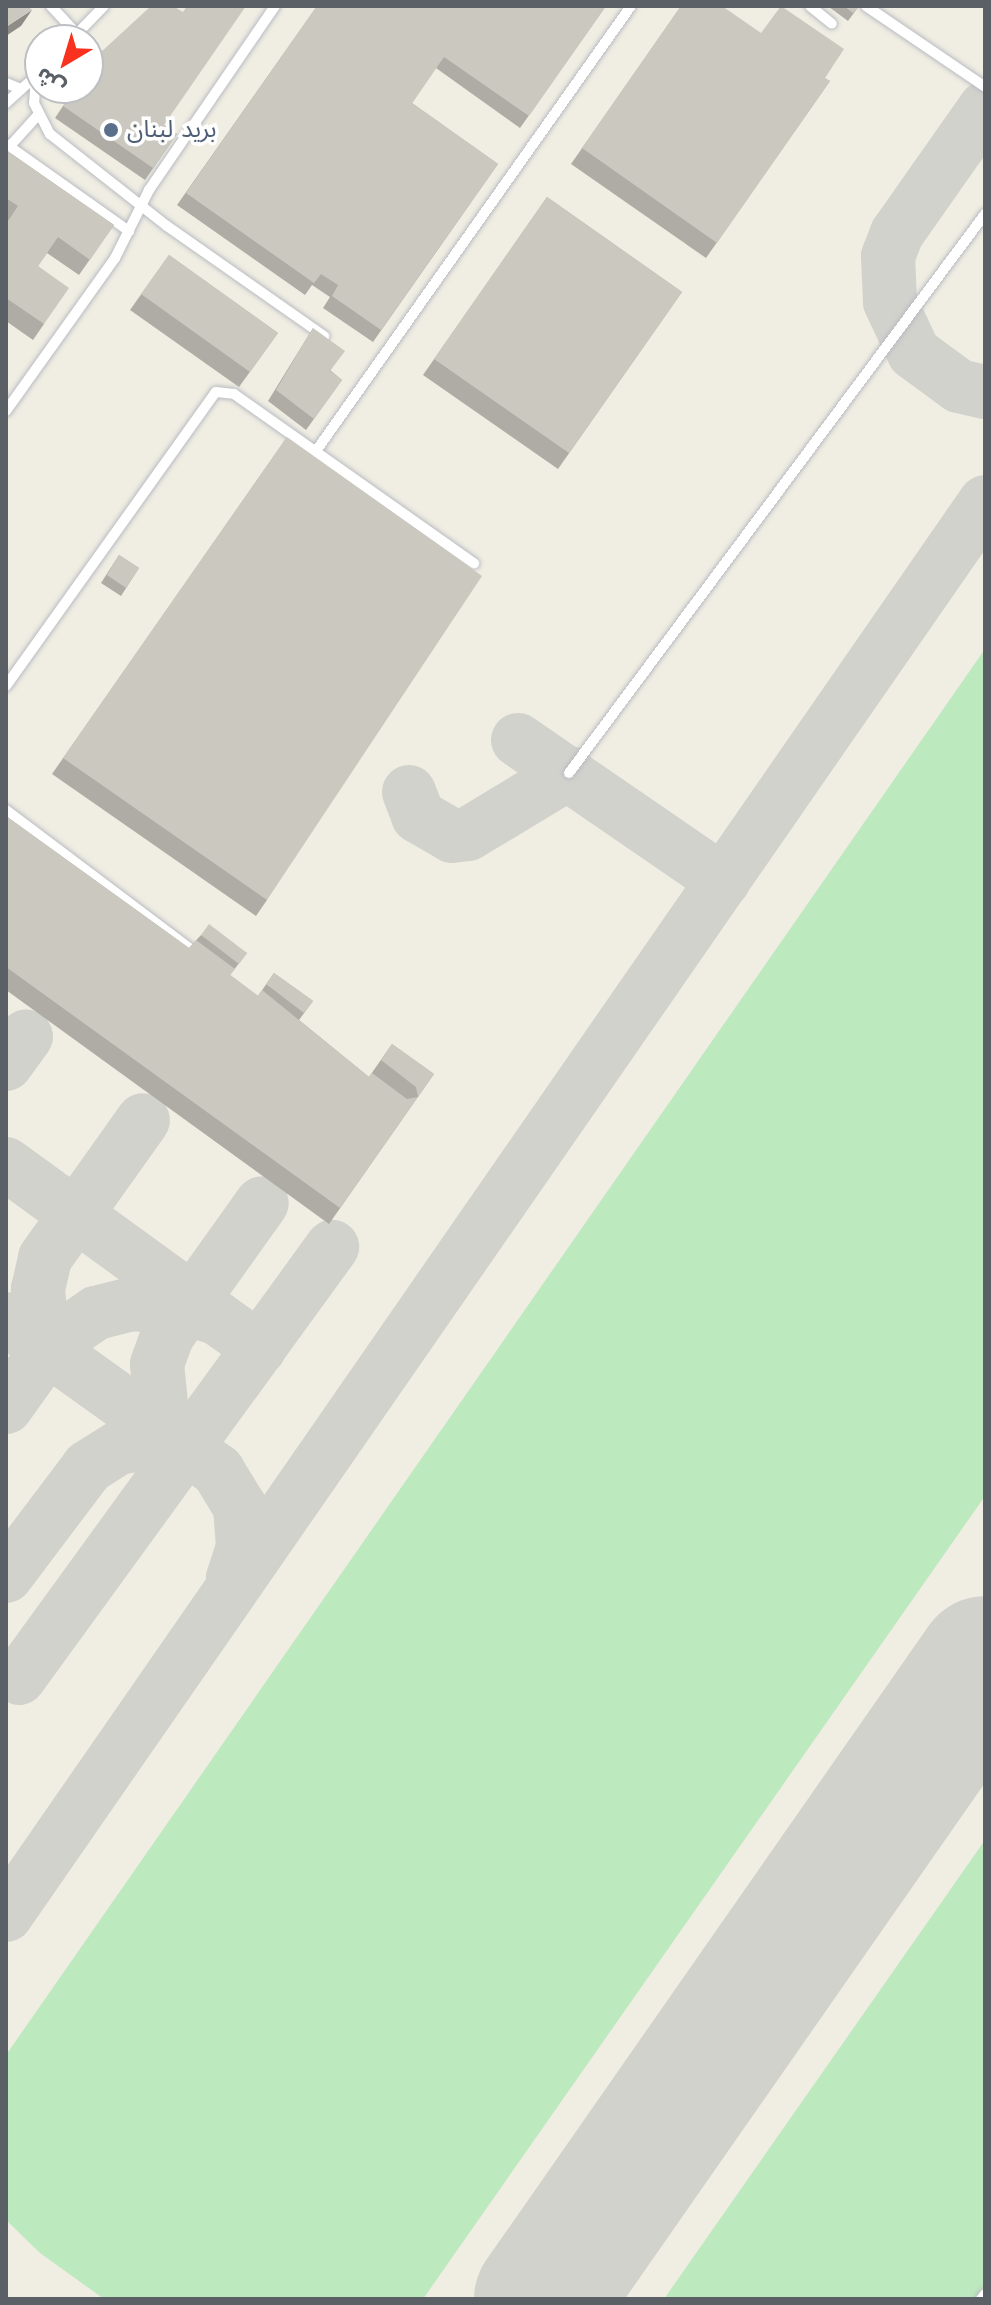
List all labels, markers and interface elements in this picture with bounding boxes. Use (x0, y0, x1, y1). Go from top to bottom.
north arrow (24, 24, 104, 104)
text: ش (31, 63, 70, 101)
place label: بريد لبنان (127, 116, 216, 144)
marker: بريد لبنان (102, 121, 120, 139)

